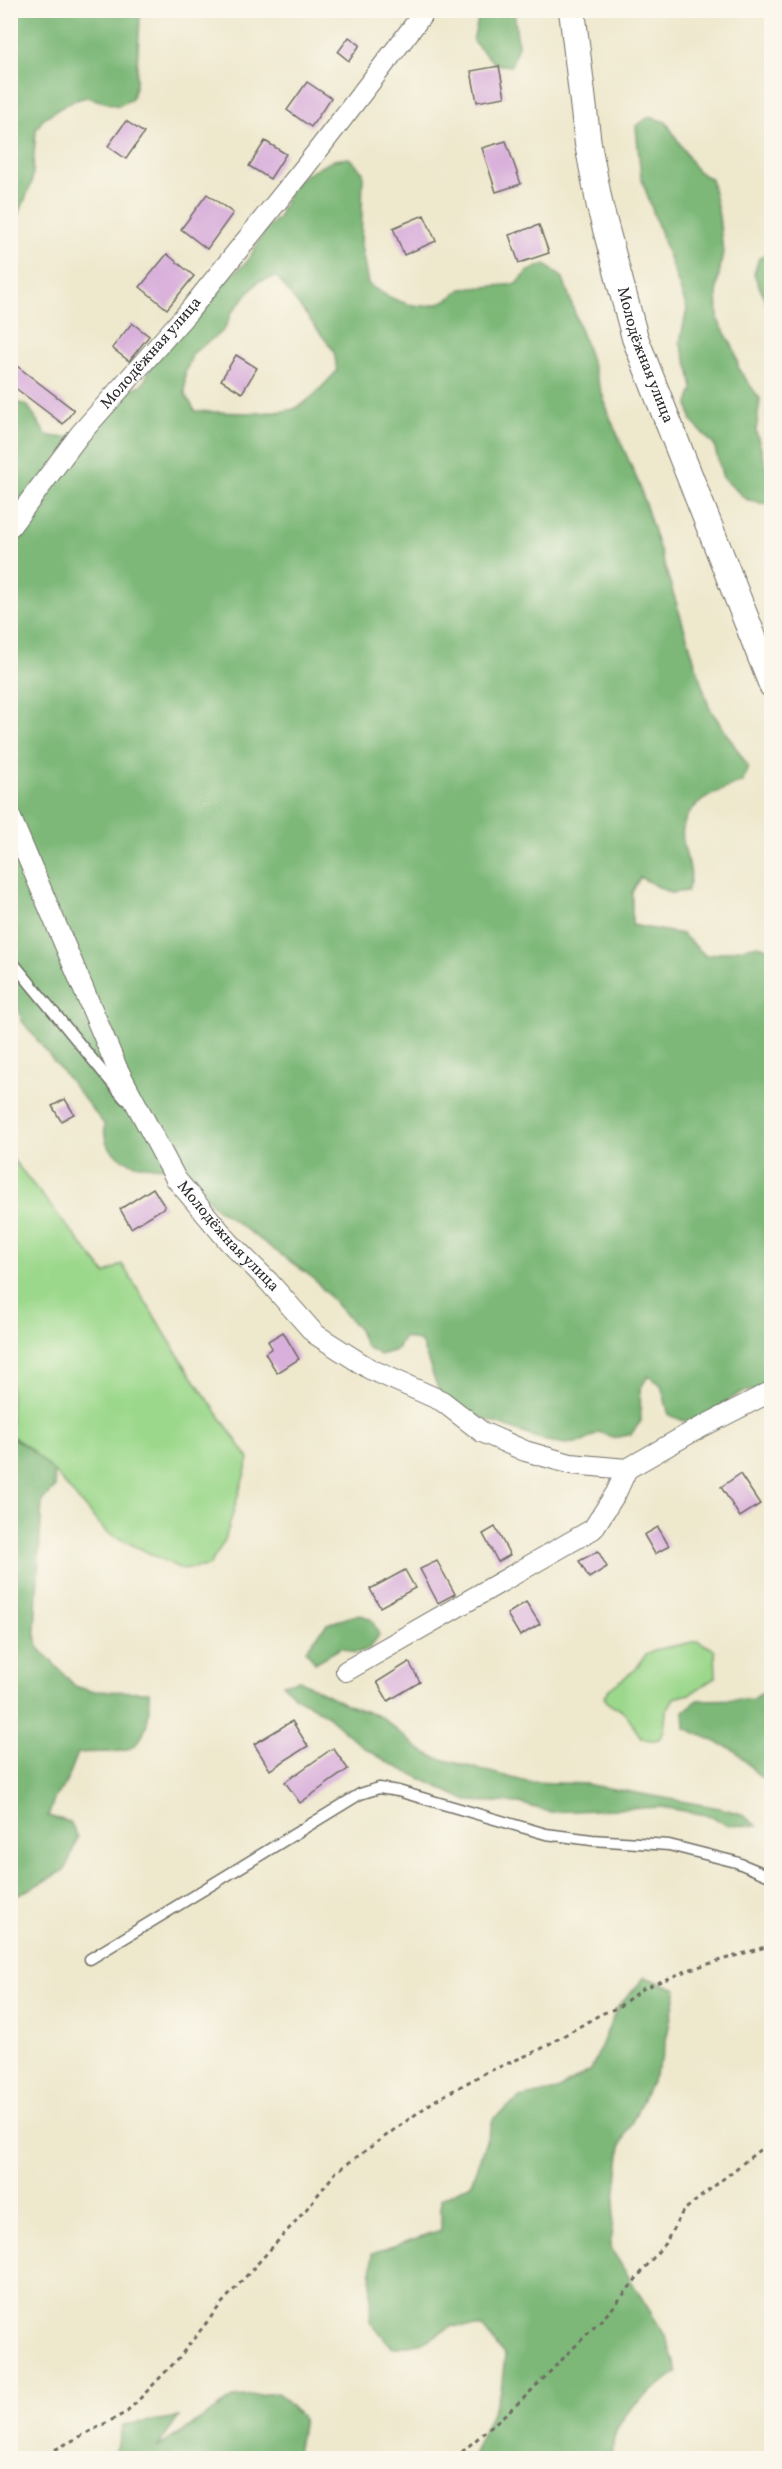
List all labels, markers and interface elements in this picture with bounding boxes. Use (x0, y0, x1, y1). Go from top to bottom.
street label: Молодёжная улица (611, 285, 679, 427)
street label: Молодёжная улица (96, 293, 207, 414)
street label: Молодёжная улица (171, 1176, 284, 1297)

